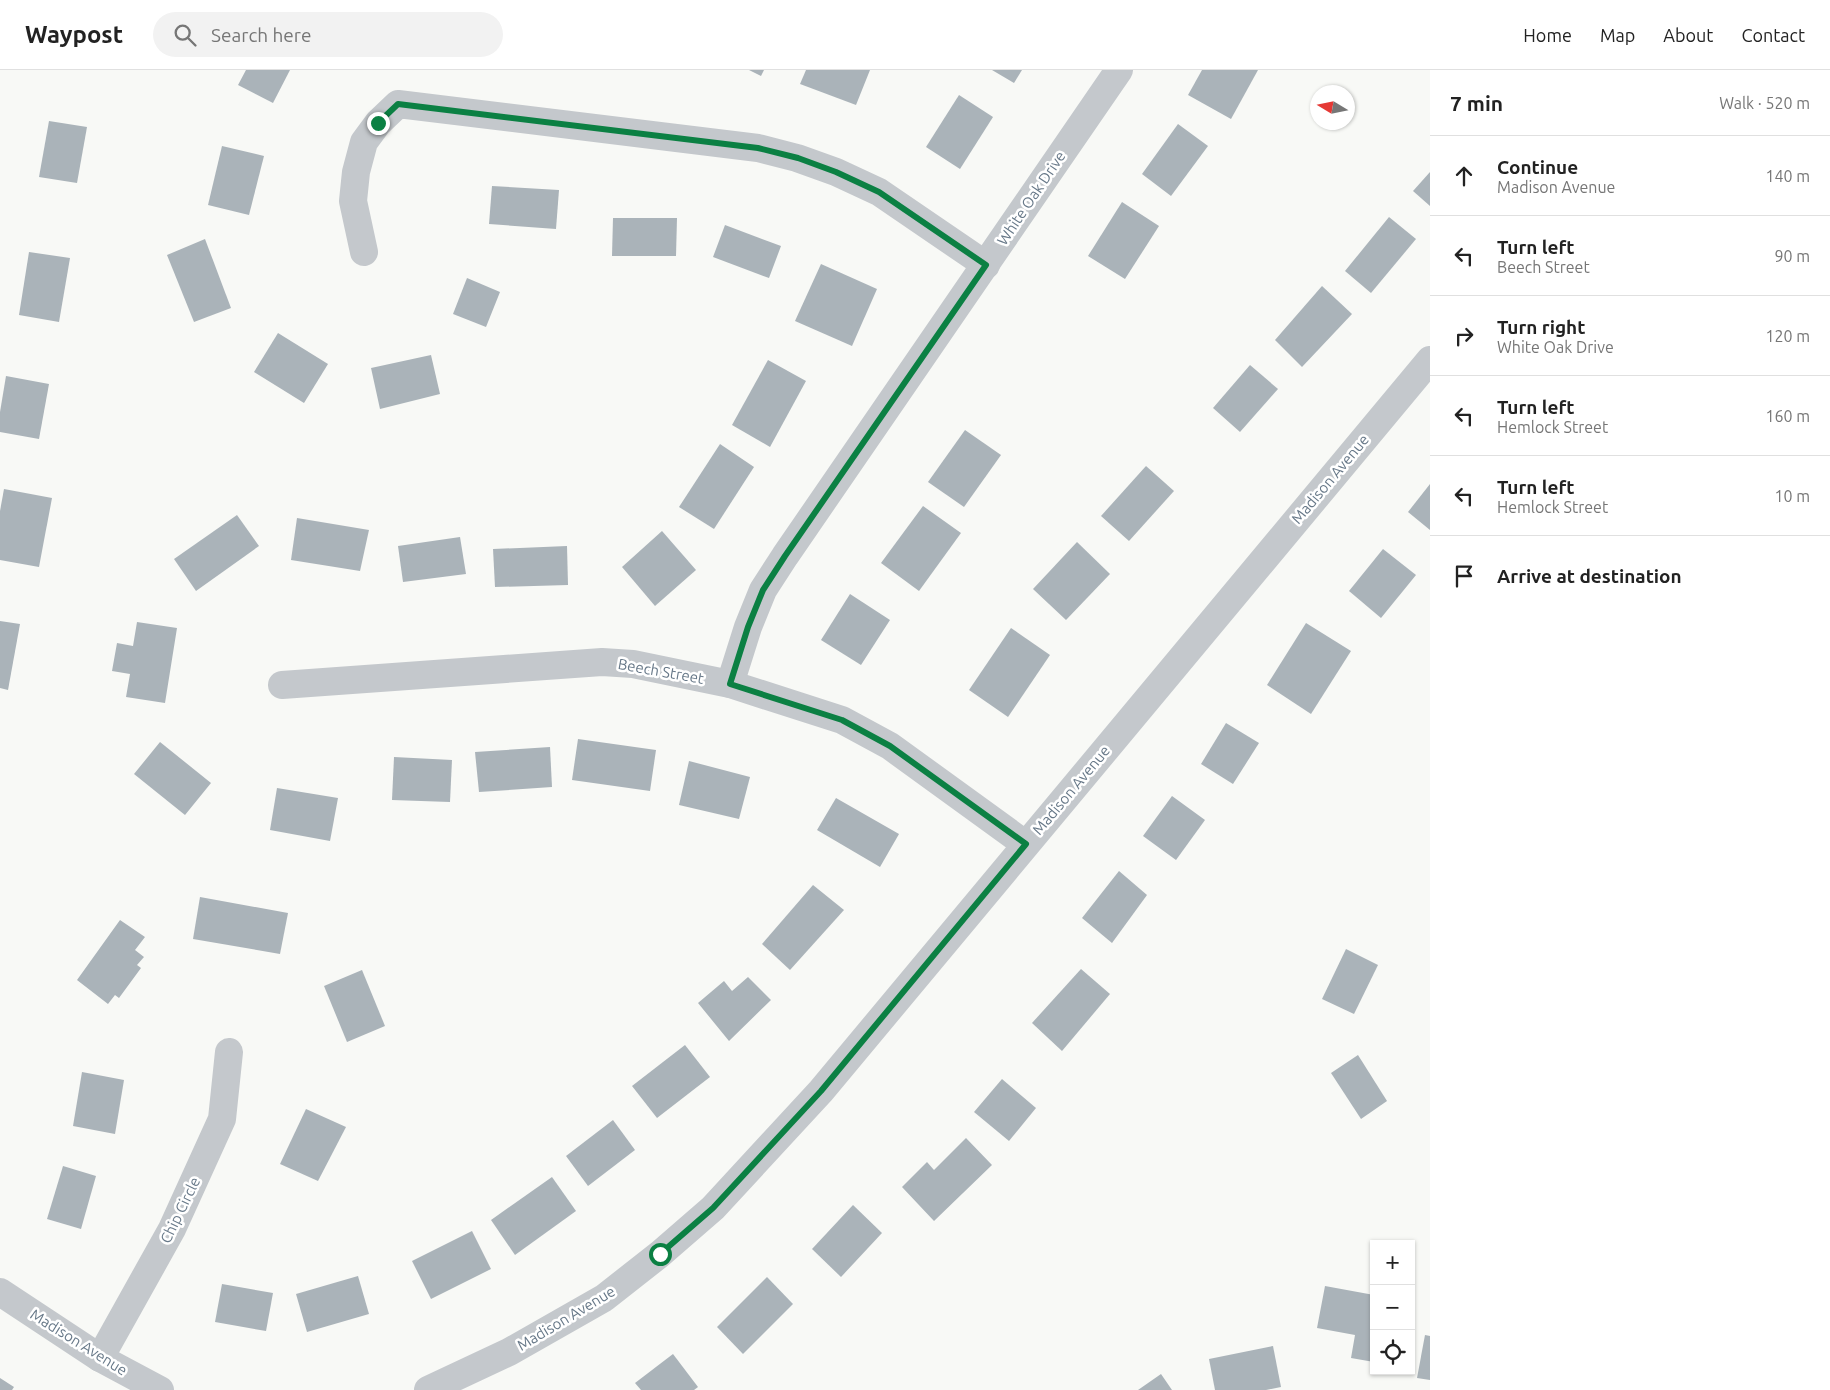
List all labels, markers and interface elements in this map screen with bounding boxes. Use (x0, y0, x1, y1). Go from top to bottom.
search box (153, 12, 503, 57)
text: Waypost (25, 21, 123, 48)
icon: search (171, 21, 199, 49)
text: Search here (211, 24, 311, 46)
text: Home (1523, 25, 1572, 45)
text: Map (1600, 25, 1635, 45)
text: About (1663, 25, 1713, 45)
text: Contact (1741, 25, 1805, 45)
north arrow (1310, 85, 1355, 130)
text: 7 min (1450, 91, 1503, 115)
text: Walk · 520 m (1719, 94, 1810, 112)
route end (367, 112, 390, 135)
street label: White Oak Drive (993, 148, 1069, 248)
text: Continue (1497, 156, 1578, 178)
icon: ahead (1450, 162, 1478, 190)
text: 140 m (1765, 167, 1810, 185)
text: Madison Avenue (1497, 178, 1615, 196)
text: Turn left (1497, 236, 1575, 258)
icon: left (1450, 242, 1478, 270)
text: 90 m (1774, 247, 1810, 265)
text: Beech Street (1497, 258, 1590, 276)
text: Turn right (1497, 316, 1585, 338)
icon: right (1450, 322, 1478, 350)
text: 120 m (1765, 327, 1810, 345)
text: White Oak Drive (1497, 338, 1614, 356)
text: Turn left (1497, 396, 1575, 418)
icon: left (1450, 402, 1478, 430)
text: 160 m (1765, 407, 1810, 425)
text: Hemlock Street (1497, 418, 1608, 436)
street label: Madison Avenue (1288, 431, 1372, 527)
text: Turn left (1497, 476, 1575, 498)
icon: left (1450, 482, 1478, 510)
text: 10 m (1774, 487, 1810, 505)
text: Hemlock Street (1497, 498, 1608, 516)
icon: arrive (1450, 562, 1478, 590)
text: Arrive at destination (1497, 565, 1682, 587)
street label: Beech Street (617, 655, 705, 687)
street label: Madison Avenue (1029, 742, 1113, 838)
street label: Chip Circle (157, 1174, 203, 1246)
map controls (1370, 1240, 1415, 1375)
button: + (1370, 1240, 1415, 1285)
route start (649, 1243, 672, 1266)
street label: Madison Avenue (514, 1282, 618, 1354)
button: − (1370, 1285, 1415, 1330)
street label: Madison Avenue (27, 1305, 131, 1379)
button: locate (1370, 1330, 1415, 1375)

